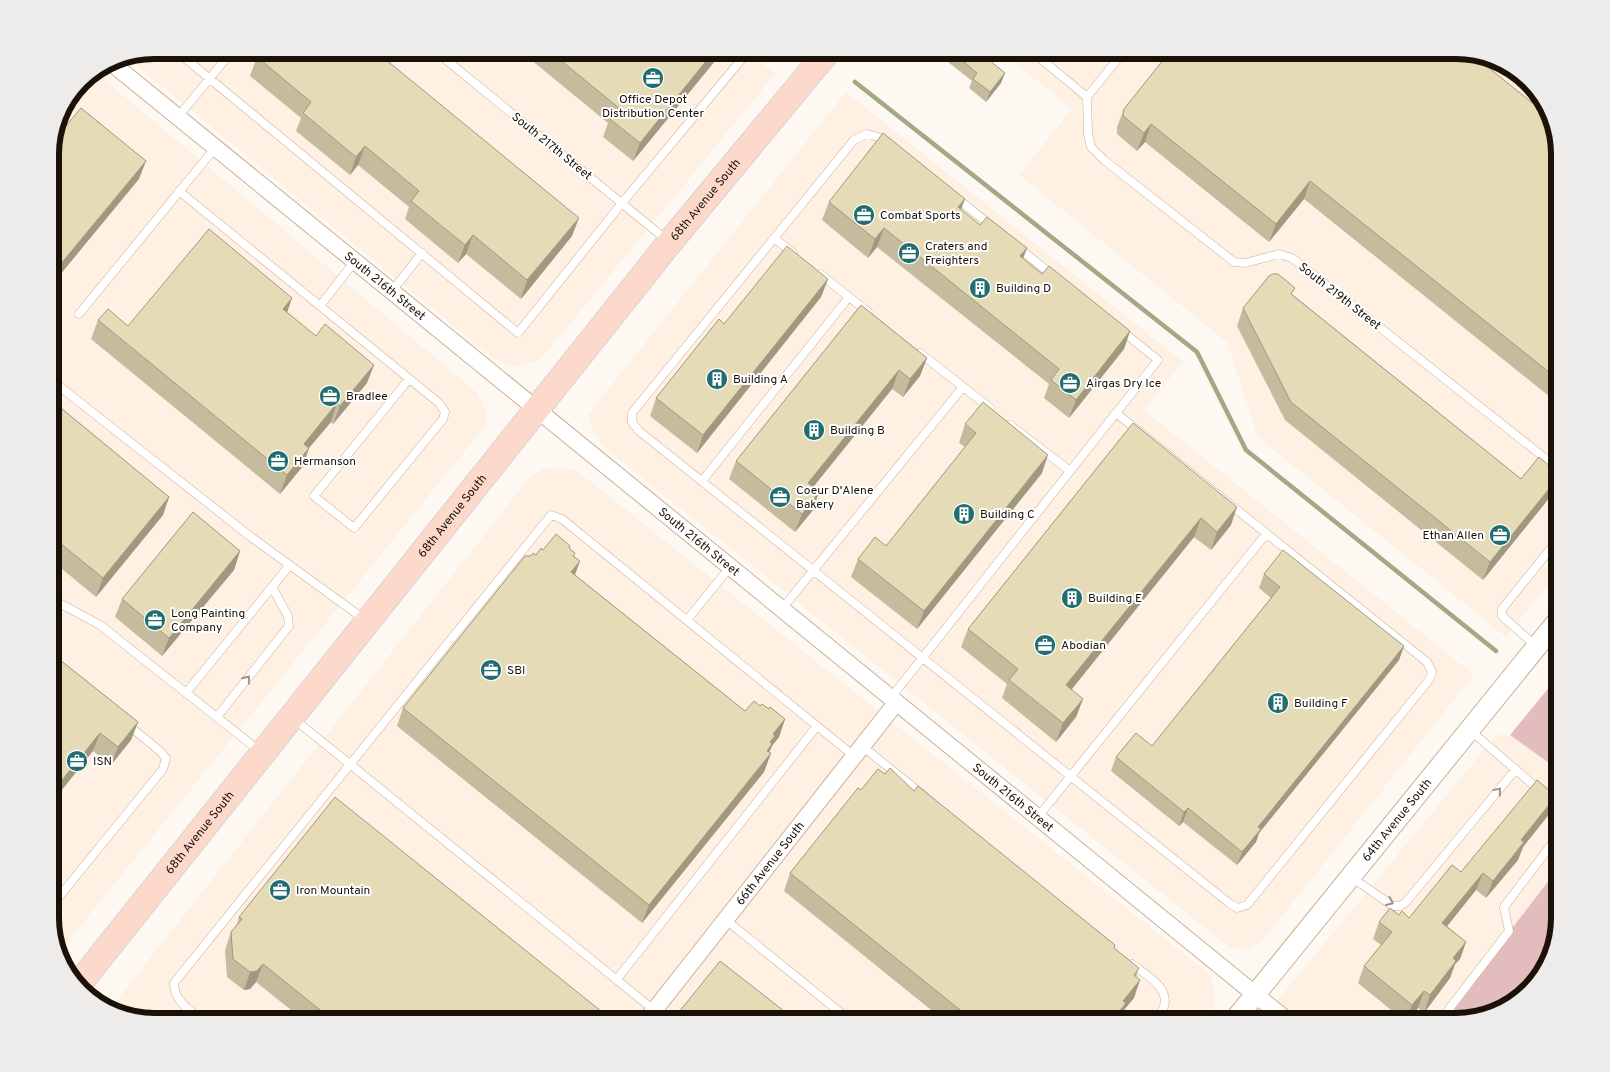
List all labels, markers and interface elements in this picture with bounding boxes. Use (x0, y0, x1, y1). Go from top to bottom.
office icon: Office Depot Distribution Center (641, 66, 665, 90)
place label: Office Depot Distribution Center (602, 92, 704, 122)
street label: South 217th Street (508, 109, 595, 184)
street label: 68th Avenue South (667, 156, 745, 245)
office icon: Combat Sports (852, 203, 876, 227)
place label: Combat Sports (880, 208, 961, 224)
place label: Craters and Freighters (925, 239, 987, 269)
office icon: Craters and Freighters (897, 241, 921, 265)
street label: South 216th Street (340, 249, 428, 324)
street label: South 219th Street (1295, 260, 1384, 334)
building icon: Building D (968, 276, 992, 300)
place label: Building D (996, 281, 1051, 297)
building icon: Building A (705, 367, 729, 391)
office icon: Airgas Dry Ice (1058, 371, 1082, 395)
place label: Building A (733, 372, 788, 388)
place label: Airgas Dry Ice (1086, 376, 1161, 392)
office icon: Bradlee (318, 384, 342, 408)
place label: Bradlee (346, 389, 388, 405)
building icon: Building B (802, 418, 826, 442)
place label: Building B (830, 423, 885, 439)
office icon: Hermanson (266, 449, 290, 473)
place label: Hermanson (294, 454, 356, 470)
street label: 68th Avenue South (415, 471, 491, 561)
place label: Coeur D'Alene Bakery (796, 483, 874, 513)
office icon: Coeur D'Alene Bakery (768, 485, 792, 509)
building icon: Building C (952, 502, 976, 526)
street label: South 216th Street (654, 504, 742, 580)
place label: Building C (980, 507, 1035, 523)
office icon: Ethan Allen (1488, 523, 1512, 547)
place label: Ethan Allen (1422, 528, 1484, 544)
building icon: Building E (1060, 586, 1084, 610)
place label: Building E (1088, 591, 1142, 607)
place label: Long Painting Company (171, 606, 245, 636)
office icon: Long Painting Company (143, 608, 167, 632)
office icon: Abodian (1033, 633, 1057, 657)
place label: Abodian (1061, 638, 1106, 654)
office icon: SBI (479, 658, 503, 682)
place label: SBI (507, 663, 525, 679)
one-way arrow (242, 676, 250, 685)
building icon: Building F (1266, 691, 1290, 715)
place label: Building F (1294, 696, 1348, 712)
office icon: ISN (65, 749, 89, 773)
place label: ISN (93, 754, 112, 770)
street label: South 216th Street (969, 760, 1056, 836)
street label: 64th Avenue South (1359, 776, 1436, 865)
one-way arrow (1493, 787, 1502, 796)
street label: 68th Avenue South (162, 788, 238, 878)
street label: 66th Avenue South (733, 819, 809, 909)
office icon: Iron Mountain (268, 878, 292, 902)
place label: Iron Mountain (296, 883, 370, 899)
one-way arrow (1385, 896, 1394, 906)

